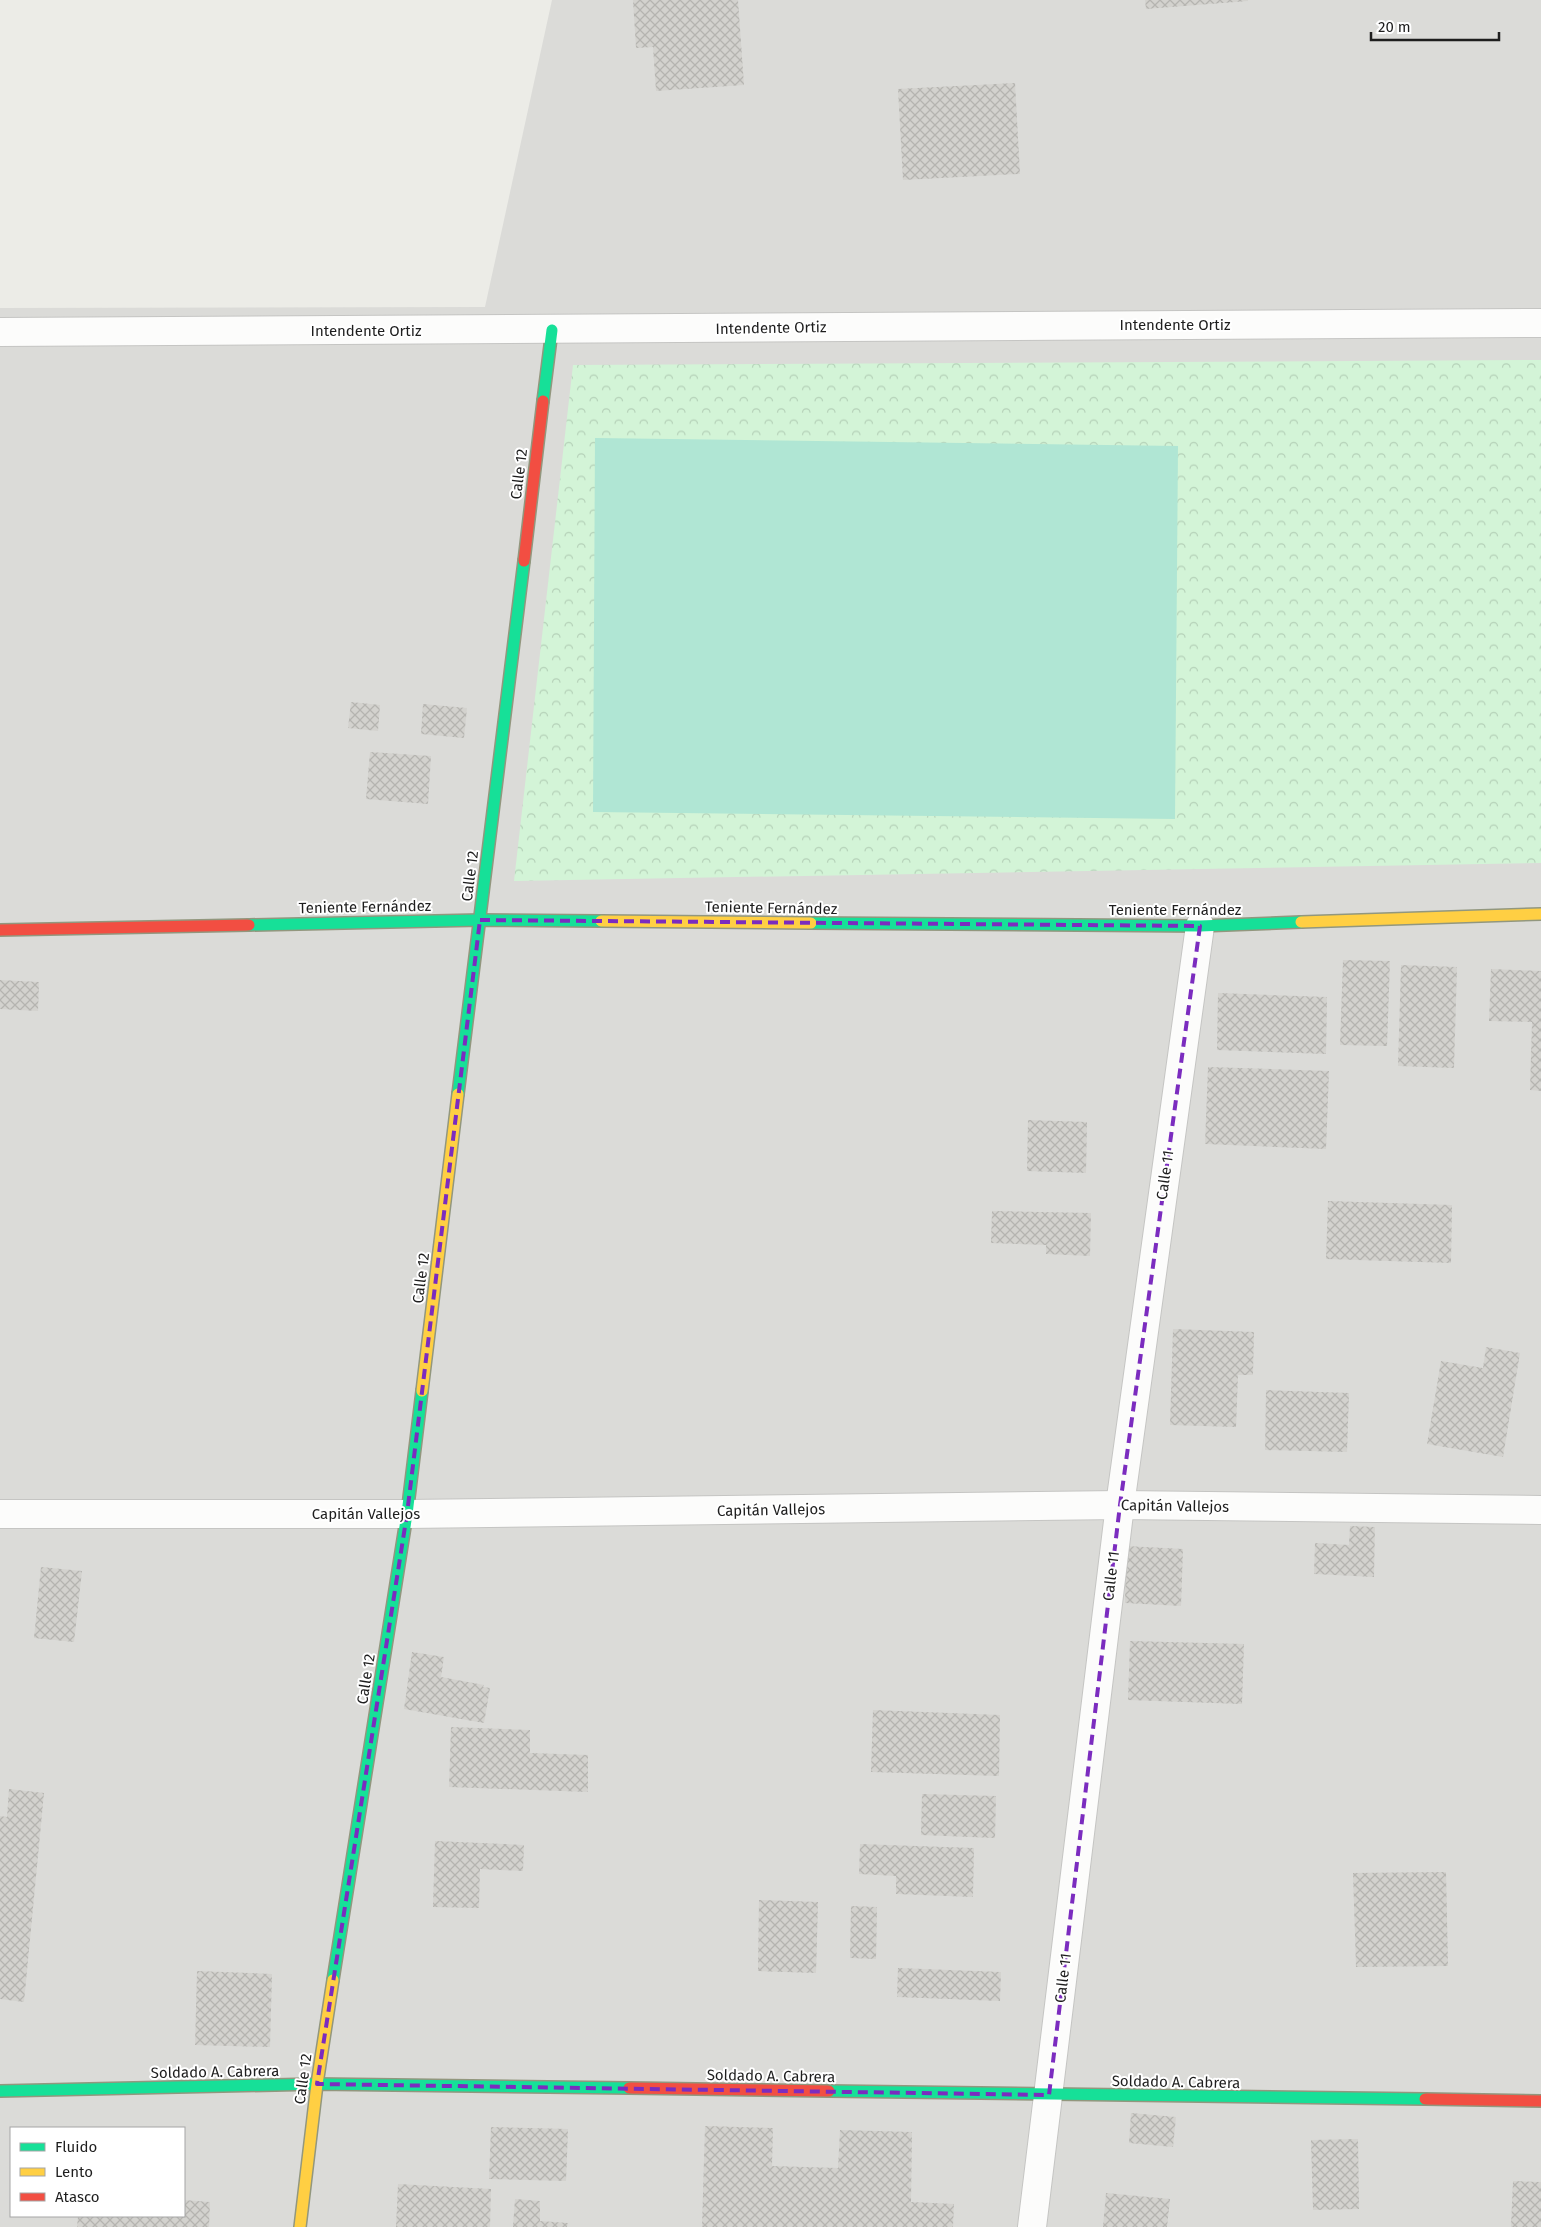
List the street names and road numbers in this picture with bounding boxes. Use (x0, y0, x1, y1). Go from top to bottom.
street label: Intendente Ortiz (1119, 316, 1231, 334)
street label: Intendente Ortiz (715, 318, 827, 338)
street label: Intendente Ortiz (310, 322, 422, 340)
street label: Calle 12 (507, 448, 531, 500)
street label: Calle 12 (458, 850, 482, 902)
street label: Teniente Fernández (299, 897, 432, 917)
street label: Teniente Fernández (705, 898, 838, 918)
street label: Teniente Fernández (1109, 901, 1242, 919)
street label: Calle 11 (1153, 1149, 1177, 1201)
street label: Calle 12 (409, 1252, 433, 1304)
street label: Capitán Vallejos (1121, 1496, 1229, 1516)
street label: Capitán Vallejos (717, 1500, 825, 1520)
street label: Capitán Vallejos (312, 1505, 420, 1523)
street label: Calle 11 (1099, 1550, 1123, 1602)
street label: Calle 12 (353, 1652, 379, 1706)
street label: Calle 11 (1051, 1952, 1075, 2004)
street label: Calle 12 (291, 2052, 315, 2106)
street label: Soldado A. Cabrera (151, 2062, 279, 2082)
street label: Soldado A. Cabrera (707, 2066, 835, 2086)
street label: Soldado A. Cabrera (1112, 2072, 1240, 2092)

